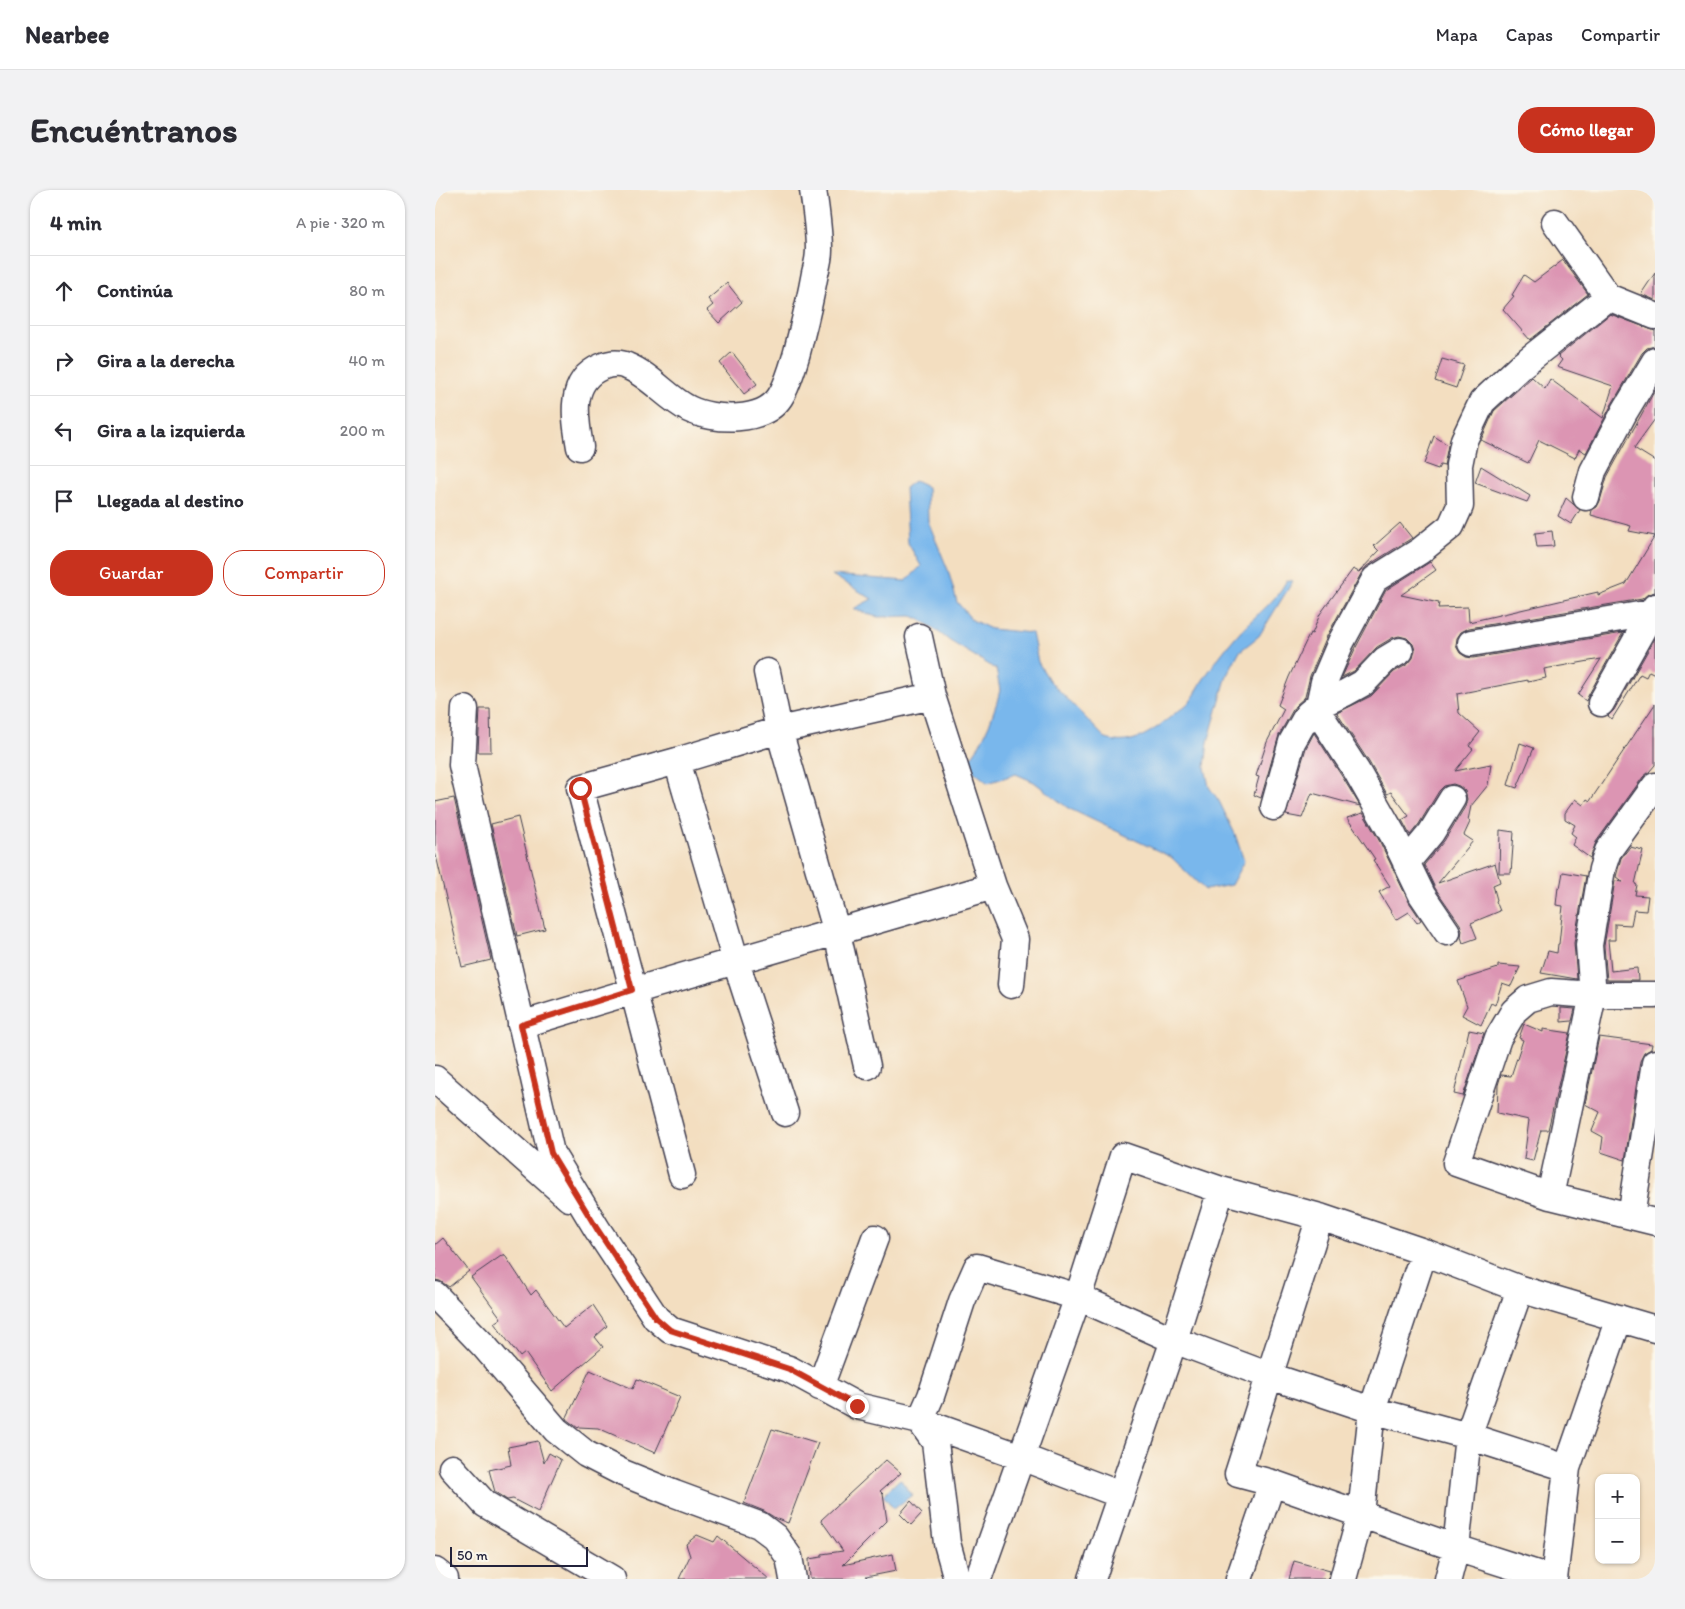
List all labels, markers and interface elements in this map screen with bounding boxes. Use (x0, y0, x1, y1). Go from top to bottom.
text: Nearbee (25, 20, 109, 49)
text: Mapa (1436, 24, 1478, 46)
text: Capas (1506, 24, 1553, 46)
text: Compartir (1581, 24, 1660, 46)
button: Cómo llegar (1518, 107, 1655, 153)
text: Encuéntranos (30, 109, 238, 151)
text: 4 min (50, 210, 102, 235)
text: A pie · 320 m (296, 213, 385, 232)
icon: ahead (50, 277, 78, 305)
text: Continúa (97, 279, 173, 302)
text: 80 m (349, 281, 385, 300)
icon: right (50, 347, 78, 375)
text: Gira a la derecha (97, 349, 235, 372)
text: 40 m (348, 351, 385, 370)
icon: left (50, 417, 78, 445)
text: Gira a la izquierda (97, 419, 245, 442)
text: 200 m (340, 421, 385, 440)
icon: arrive (50, 487, 78, 515)
text: Llegada al destino (97, 489, 244, 512)
button: Guardar (50, 550, 213, 596)
button: Compartir (223, 550, 385, 596)
route start (569, 777, 592, 800)
route end (846, 1395, 869, 1418)
map controls (1595, 1474, 1640, 1564)
button: + (1595, 1474, 1640, 1519)
button: − (1595, 1519, 1640, 1564)
scale bar (450, 1544, 587, 1567)
text: 50 m (457, 1547, 488, 1564)

